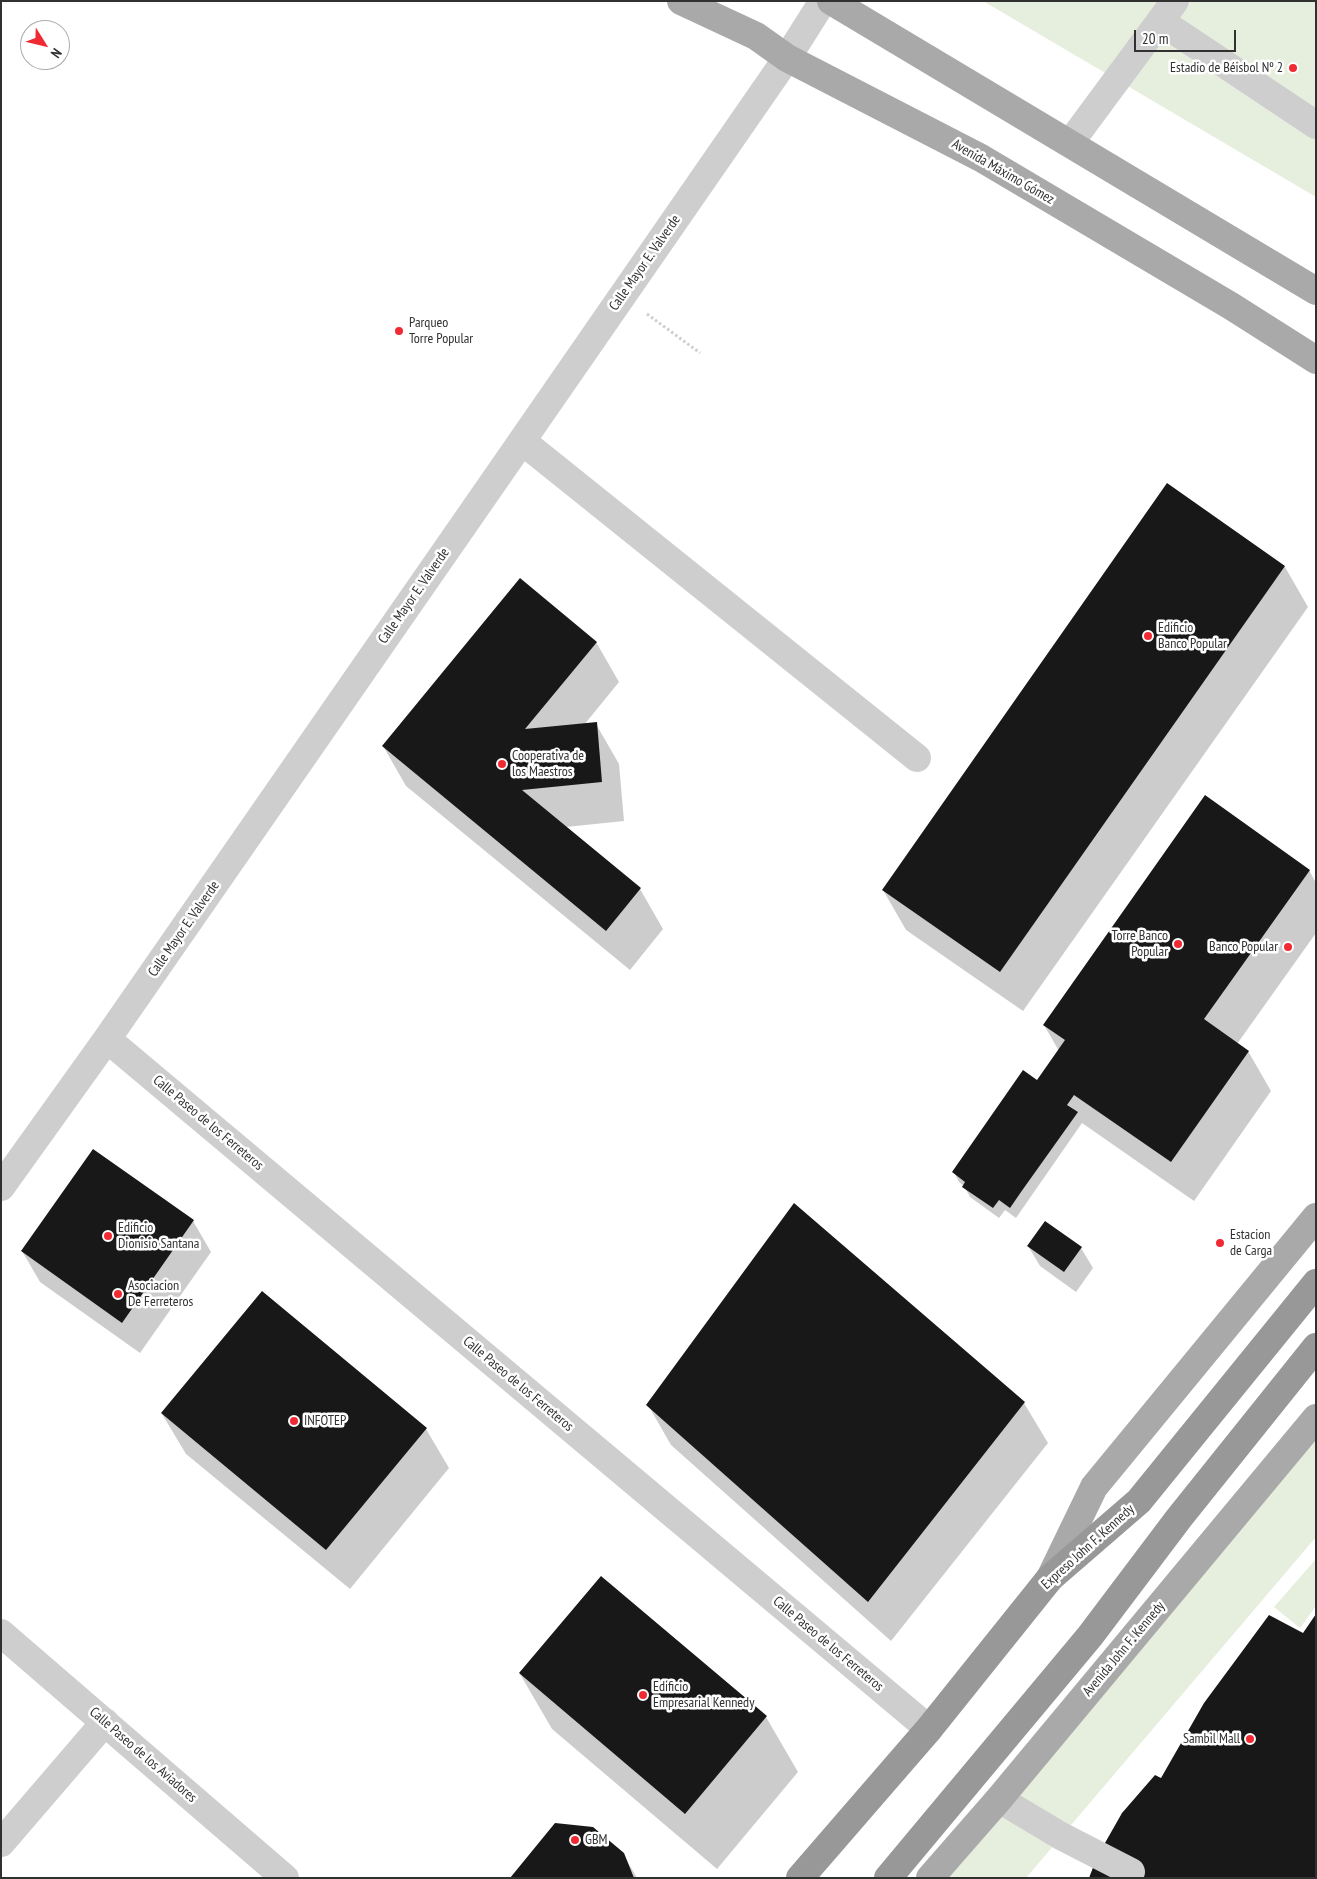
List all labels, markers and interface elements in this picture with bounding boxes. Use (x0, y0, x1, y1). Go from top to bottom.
north arrow (20, 20, 70, 70)
scale bar (1137, 20, 1240, 52)
text: 20 m (1142, 29, 1168, 48)
text: N (47, 45, 66, 62)
place label: Estadio de Béisbol Nº 2 (1170, 60, 1283, 76)
marker: Estadio de Béisbol Nº 2 (1287, 62, 1299, 74)
street label: Avenida Máximo Gómez (949, 136, 1057, 208)
street label: Calle Mayor E. Valverde (606, 212, 684, 314)
place label: Parqueo Torre Popular (409, 315, 473, 348)
marker: Parqueo Torre Popular (393, 325, 405, 337)
street label: Calle Mayor E. Valverde (375, 545, 453, 647)
place label: Edificio Banco Popular (1158, 620, 1227, 652)
marker: Edificio Banco Popular (1142, 630, 1154, 642)
place label: Cooperativa de los Maestros (512, 748, 584, 780)
marker: Cooperativa de los Maestros (496, 758, 508, 770)
street label: Calle Mayor E. Valverde (145, 878, 223, 980)
place label: Torre Banco Popular (1112, 928, 1168, 960)
marker: Torre Banco Popular (1172, 938, 1184, 950)
place label: Banco Popular (1209, 939, 1278, 955)
marker: Banco Popular (1282, 941, 1294, 953)
street label: Calle Paseo de los Ferreteros (149, 1072, 267, 1174)
place label: Edificio Dionisio Santana (118, 1220, 199, 1252)
place label: Estacion de Carga (1230, 1227, 1272, 1260)
marker: Edificio Dionisio Santana (102, 1230, 114, 1242)
marker: Estacion de Carga (1214, 1237, 1226, 1249)
place label: Asociacion De Ferreteros (128, 1278, 193, 1310)
marker: Asociacion De Ferreteros (112, 1288, 124, 1300)
street label: Calle Paseo de los Ferreteros (459, 1333, 577, 1435)
place label: INFOTEP (304, 1413, 346, 1429)
marker: INFOTEP (288, 1415, 300, 1427)
street label: Expreso John F. Kennedy (1038, 1501, 1138, 1593)
street label: Calle Paseo de los Ferreteros (769, 1593, 887, 1695)
street label: Avenida John F. Kennedy (1079, 1598, 1169, 1700)
place label: Edificio Empresarial Kennedy (653, 1679, 754, 1711)
marker: Edificio Empresarial Kennedy (637, 1689, 649, 1701)
street label: Calle Paseo de los Aviadores (86, 1704, 200, 1806)
place label: Sambil Mall (1183, 1731, 1240, 1747)
marker: Sambil Mall (1244, 1733, 1256, 1745)
place label: GBM (585, 1832, 607, 1848)
marker: GBM (569, 1834, 581, 1846)

